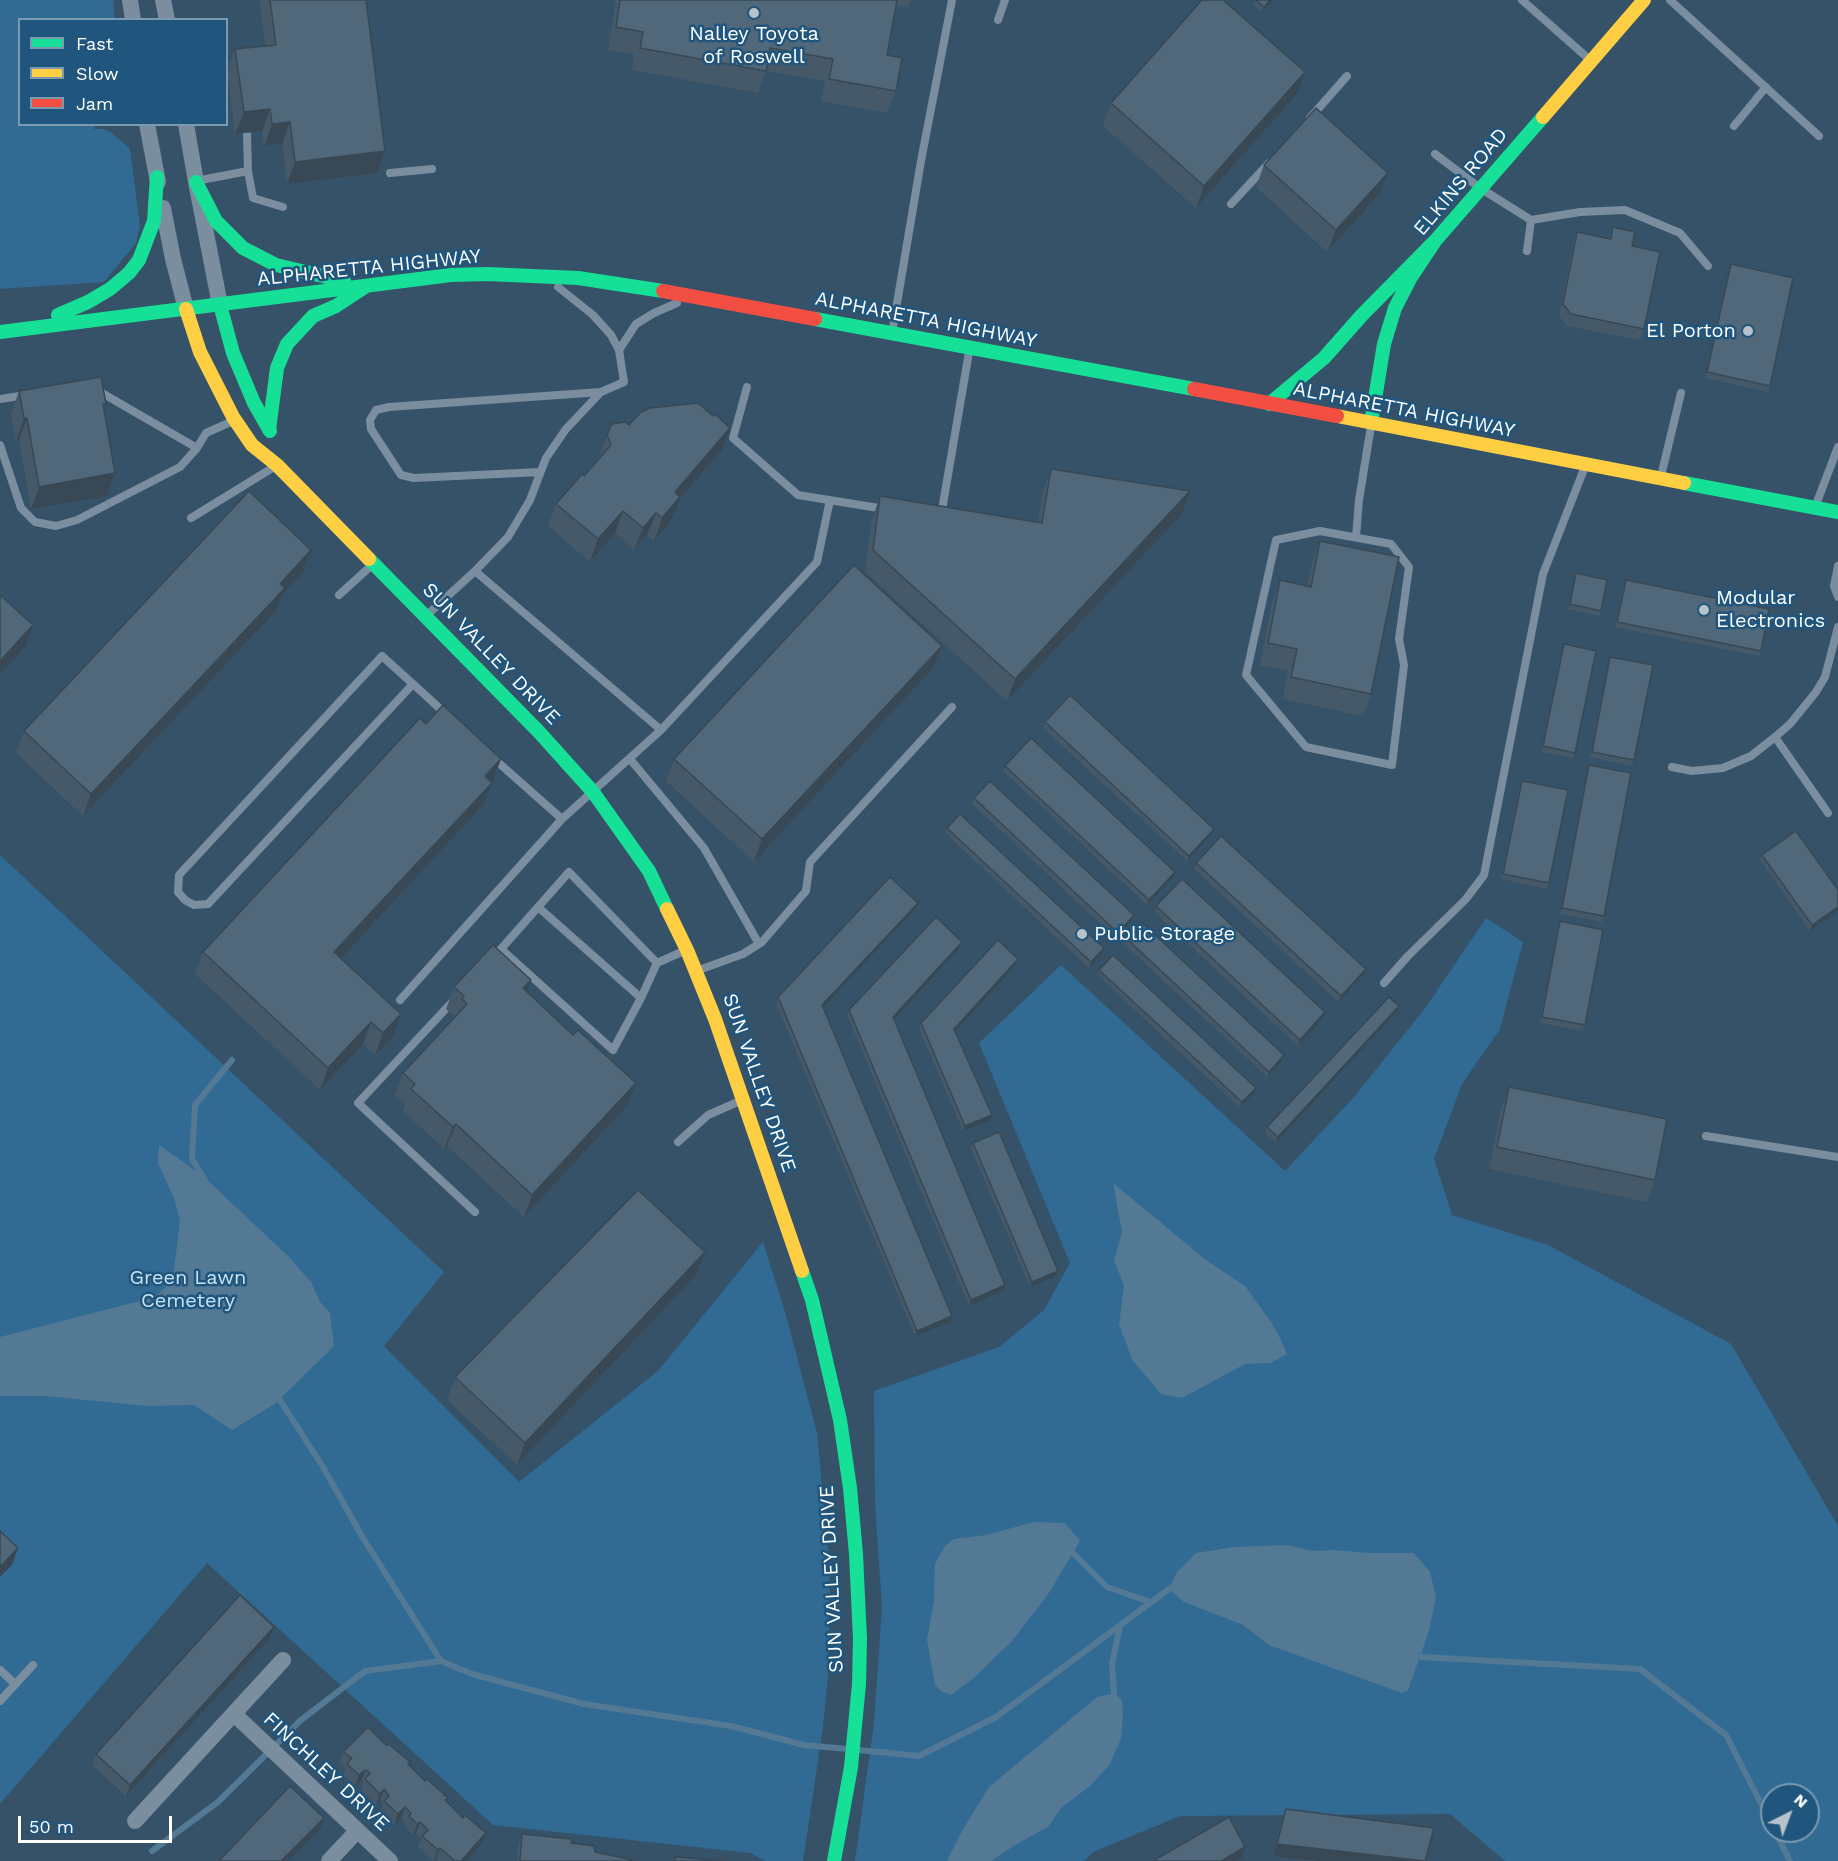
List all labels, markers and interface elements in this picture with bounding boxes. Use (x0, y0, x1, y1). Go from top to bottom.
marker: Nalley Toyota of Roswell (747, 6, 761, 20)
legend (18, 18, 228, 126)
place label: Nalley Toyota of Roswell (689, 22, 819, 69)
text: Fast (76, 33, 113, 54)
text: Slow (76, 63, 119, 84)
text: Jam (76, 93, 113, 114)
street label: ELKINS ROAD (1409, 123, 1513, 241)
street label: ALPHARETTA HIGHWAY (256, 244, 482, 292)
street label: ALPHARETTA HIGHWAY (813, 287, 1039, 353)
place label: El Porton (1646, 319, 1736, 343)
marker: El Porton (1741, 324, 1755, 338)
street label: ALPHARETTA HIGHWAY (1291, 377, 1517, 443)
street label: SUN VALLEY DRIVE (417, 578, 565, 730)
place label: Modular Electronics (1716, 586, 1825, 633)
marker: Modular Electronics (1697, 603, 1711, 617)
place label: Public Storage (1094, 922, 1235, 946)
marker: Public Storage (1075, 927, 1089, 941)
street label: SUN VALLEY DRIVE (717, 990, 801, 1176)
park label: Green Lawn Cemetery (130, 1266, 246, 1313)
street label: SUN VALLEY DRIVE (815, 1485, 849, 1673)
street label: FINCHLEY DRIVE (258, 1707, 394, 1837)
north arrow (1760, 1783, 1820, 1843)
text: N (1790, 1790, 1812, 1812)
scale bar (21, 1804, 176, 1842)
text: 50 m (29, 1816, 74, 1837)

